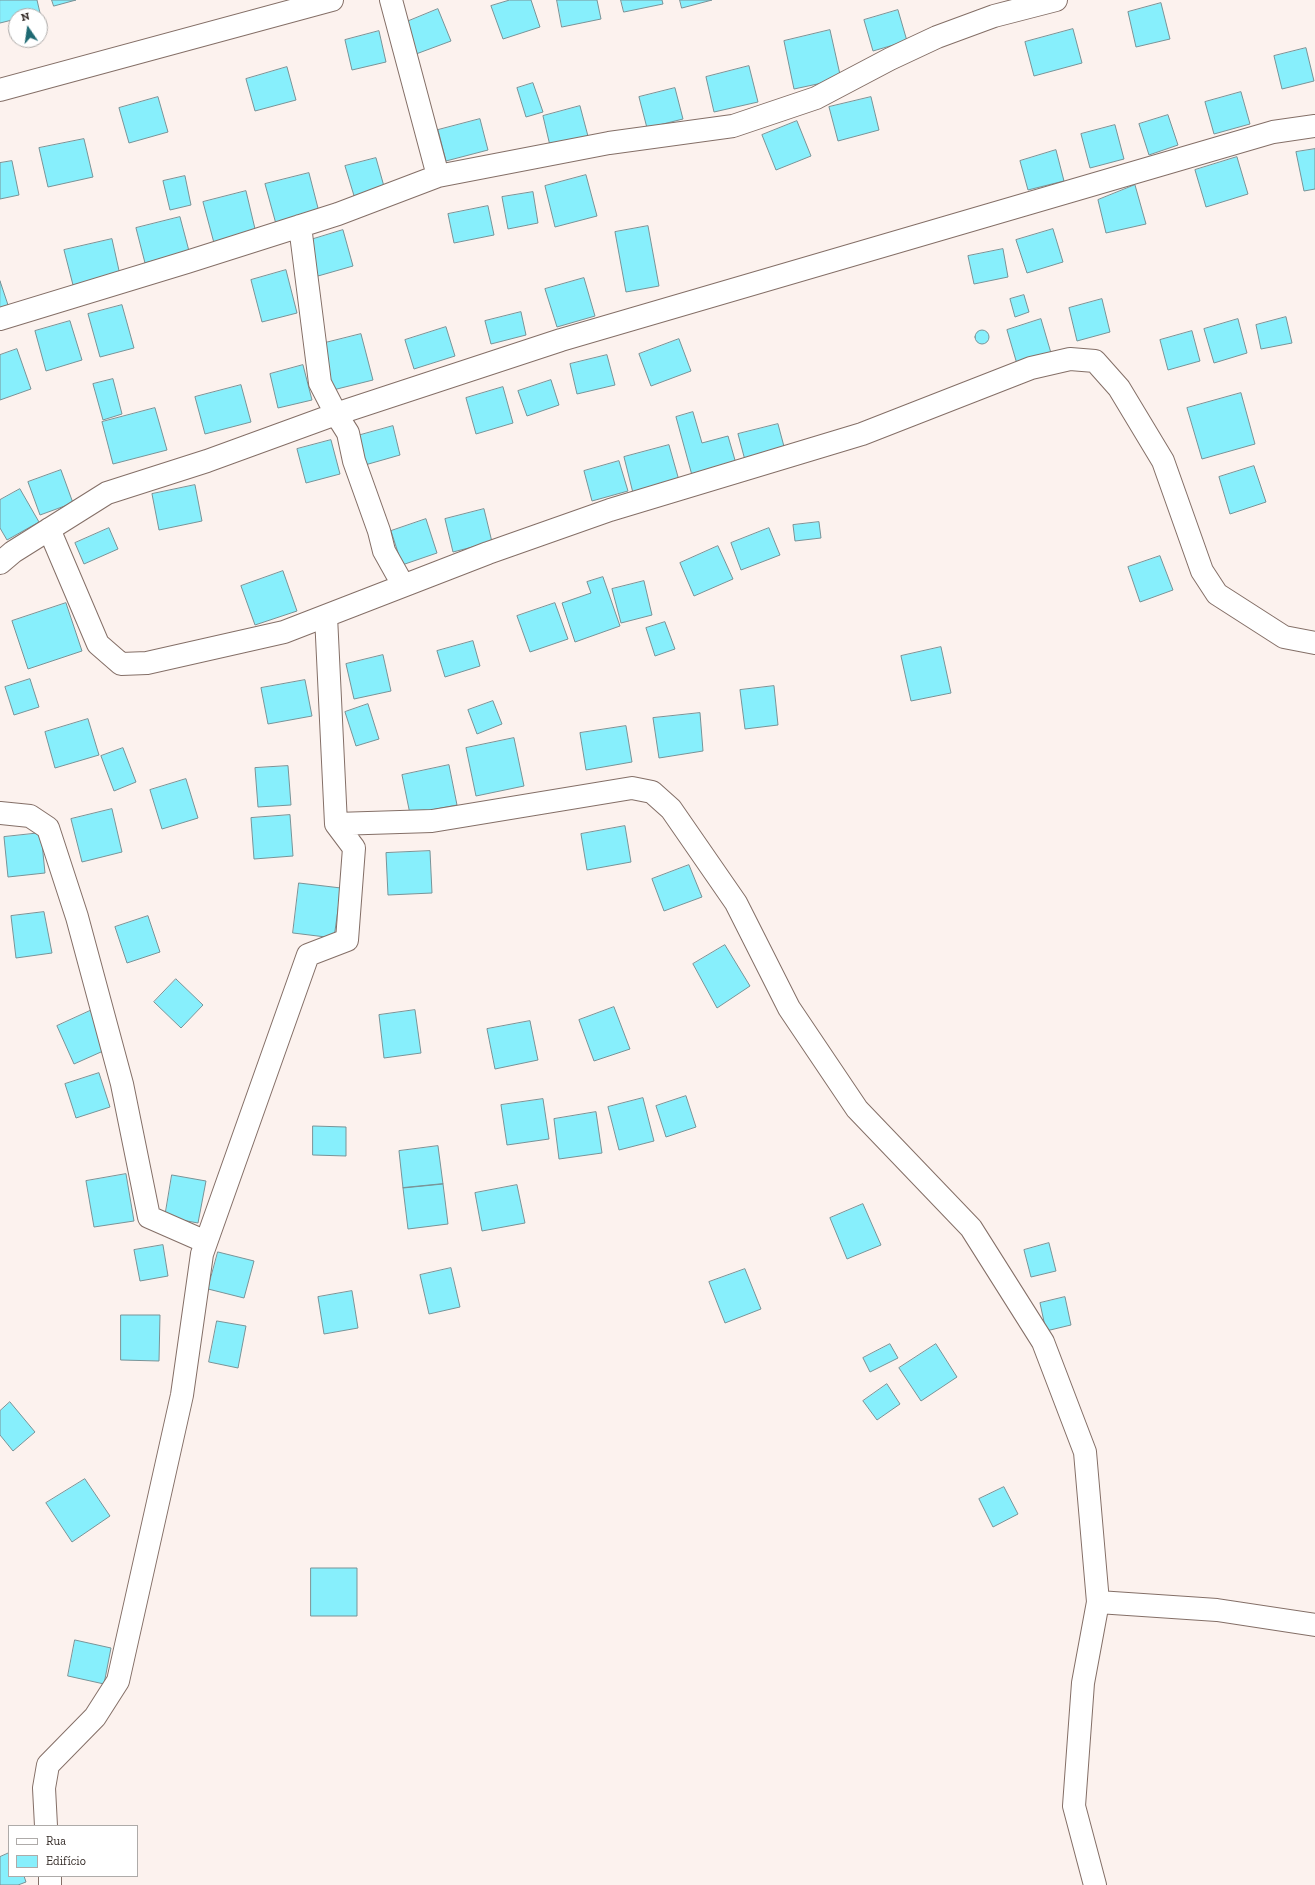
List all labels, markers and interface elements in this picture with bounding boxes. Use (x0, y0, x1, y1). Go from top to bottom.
north arrow (8, 8, 48, 48)
text: N (20, 10, 31, 24)
legend (8, 1825, 138, 1877)
text: Rua (46, 1834, 66, 1848)
text: Edifício (46, 1854, 86, 1868)

